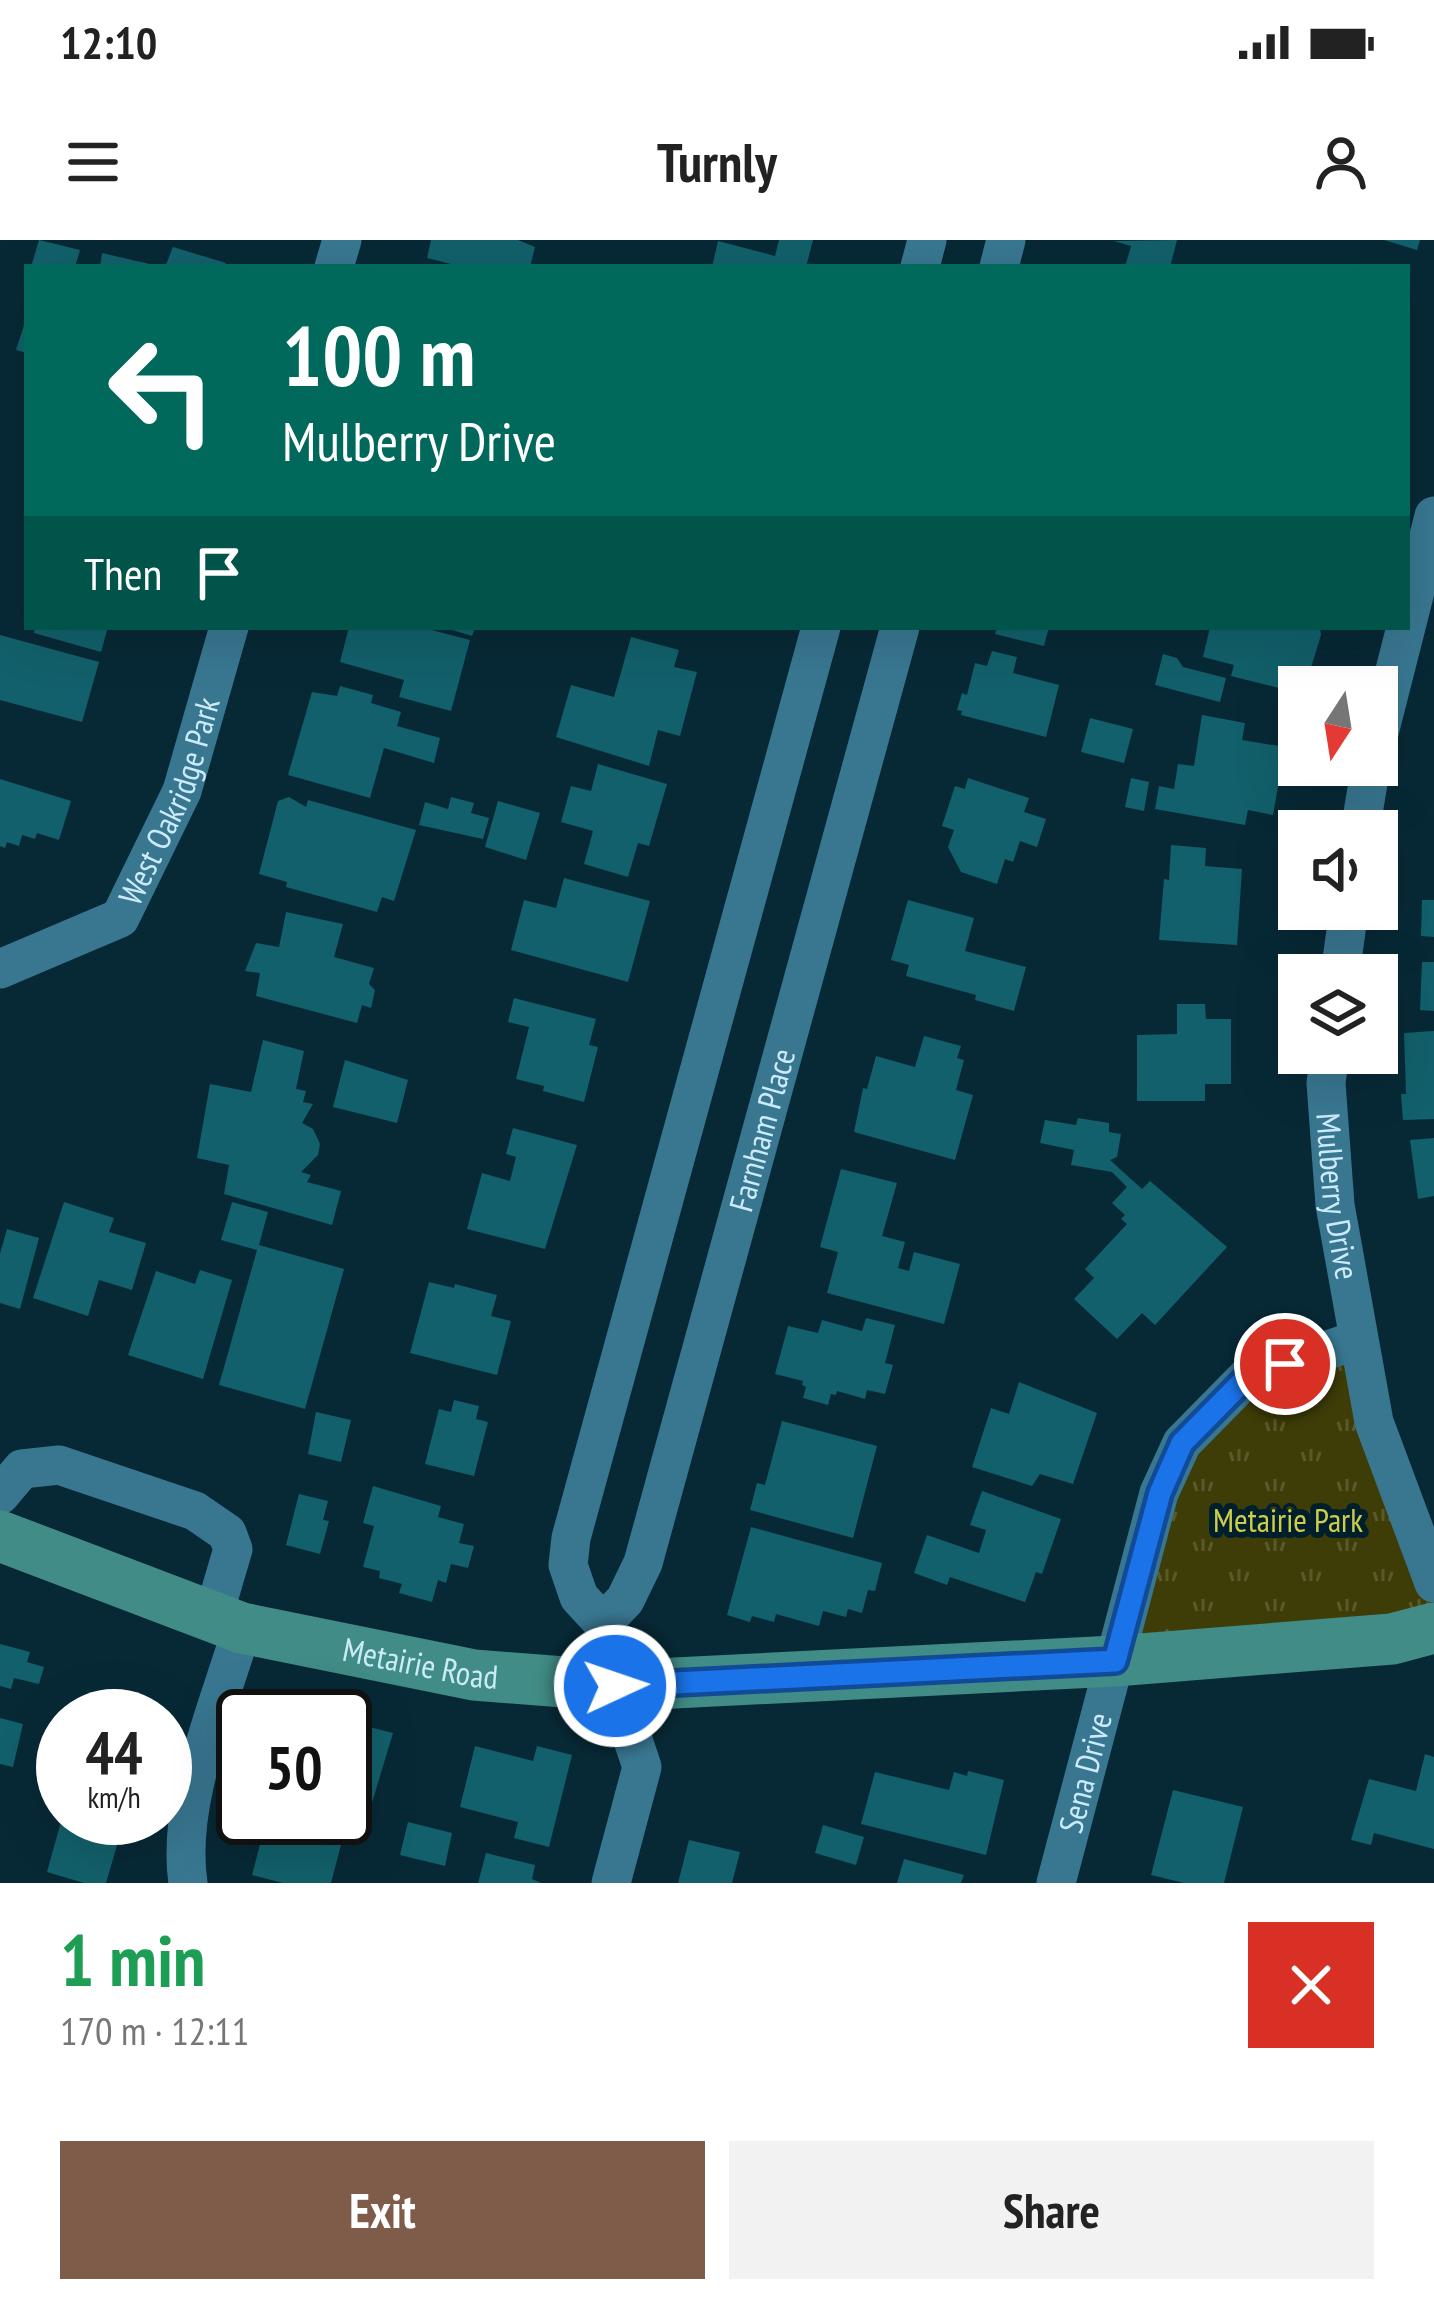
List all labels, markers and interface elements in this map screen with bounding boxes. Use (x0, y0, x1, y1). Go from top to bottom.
text: 12:10 (60, 13, 157, 71)
text: Turnly (657, 127, 777, 197)
icon: menu (60, 129, 126, 195)
icon: person (1308, 129, 1374, 195)
text: 100 m (282, 300, 475, 409)
icon: left (84, 312, 240, 468)
text: Mulberry Drive (282, 406, 556, 476)
icon: arrive (186, 540, 252, 606)
text: Then (84, 544, 162, 602)
north arrow (1278, 666, 1398, 786)
map controls (1278, 666, 1398, 1074)
street label: West Oakridge Park (108, 692, 229, 912)
button: sound (1278, 810, 1398, 930)
button: layers (1278, 954, 1398, 1074)
street label: Farnham Place (719, 1044, 804, 1216)
street label: Mulberry Drive (1307, 1111, 1370, 1283)
pin (1234, 1313, 1336, 1415)
icon: arrive (1252, 1331, 1318, 1397)
park label: Metairie Park (1213, 1498, 1363, 1541)
position arrow (552, 1623, 678, 1749)
street label: Metairie Road (339, 1627, 500, 1698)
speed limit sign: 50 (216, 1689, 372, 1845)
street label: Sena Drive (1048, 1708, 1121, 1837)
text: 44 (85, 1713, 143, 1791)
text: km/h (87, 1777, 141, 1816)
text: 1 min (60, 1913, 205, 2006)
button: close (1248, 1922, 1374, 2048)
text: 170 m · 12:11 (60, 2005, 249, 2056)
button: Exit (60, 2141, 705, 2279)
button: Share (729, 2141, 1374, 2279)

